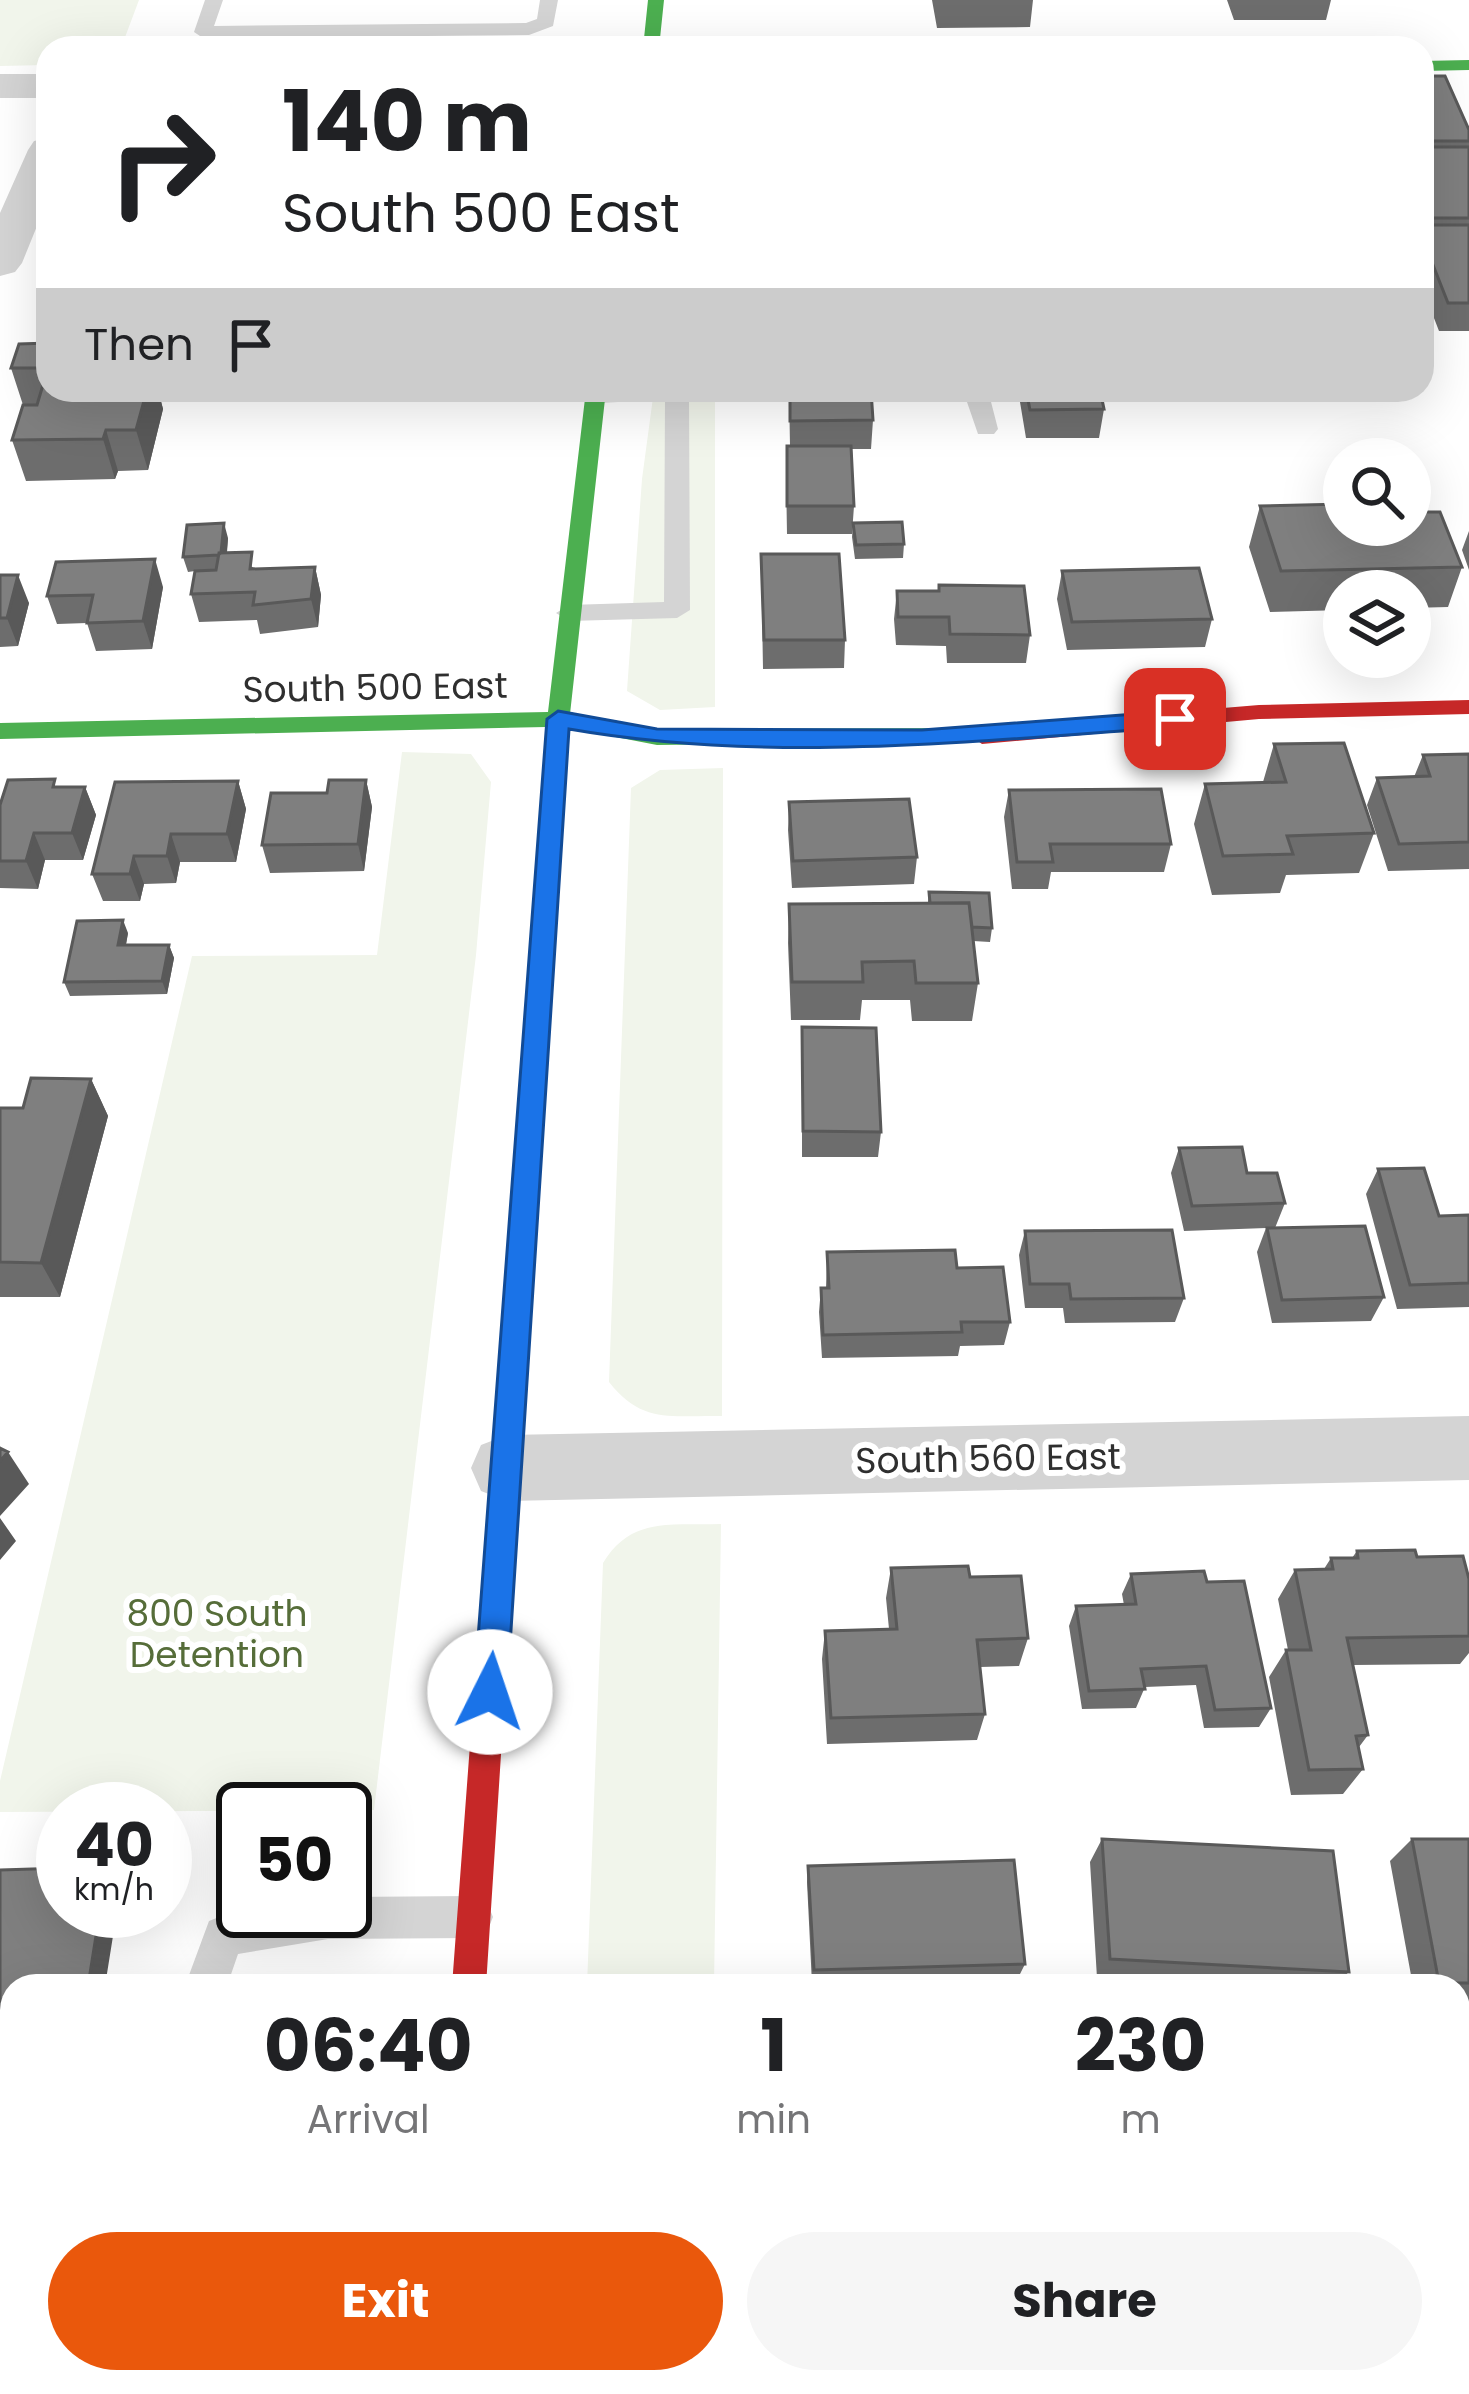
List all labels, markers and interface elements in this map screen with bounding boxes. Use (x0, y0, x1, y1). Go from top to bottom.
text: 140 m (282, 63, 532, 180)
icon: right (84, 84, 240, 240)
text: South 500 East (282, 175, 680, 251)
icon: arrive (218, 312, 284, 378)
text: Then (84, 313, 194, 376)
map controls (1323, 438, 1431, 678)
button: search (1323, 438, 1431, 546)
button: layers (1323, 570, 1431, 678)
street label: South 500 East (242, 660, 508, 715)
pin (1124, 668, 1226, 770)
icon: arrive (1142, 686, 1208, 752)
street label: South 560 East (855, 1431, 1121, 1486)
park label: 800 South Detention (127, 1588, 307, 1680)
position arrow (427, 1629, 553, 1755)
speed limit sign: 50 (216, 1782, 372, 1938)
text: 40 (74, 1803, 154, 1887)
text: km/h (74, 1868, 154, 1911)
text: 06:40 (264, 1995, 473, 2096)
text: 1 (760, 1995, 787, 2096)
text: 230 (1075, 1995, 1206, 2096)
text: Arrival (307, 2092, 430, 2147)
text: min (736, 2092, 811, 2147)
text: m (1120, 2092, 1161, 2147)
button: Exit (48, 2232, 723, 2370)
button: Share (747, 2232, 1422, 2370)

